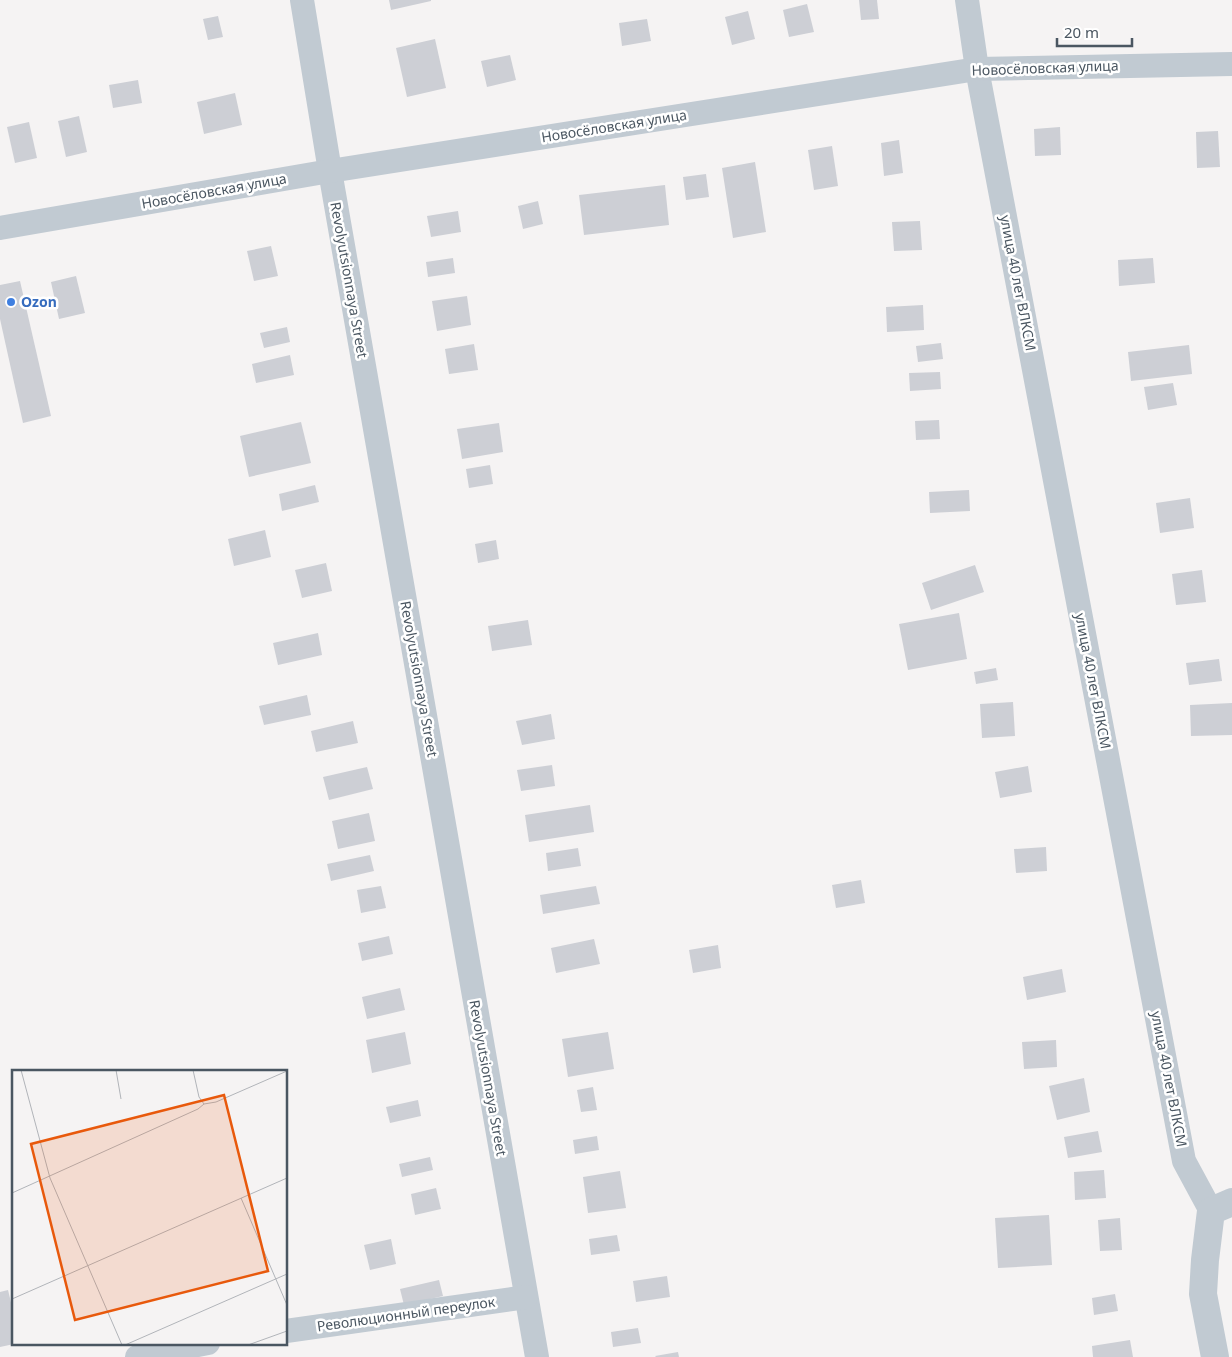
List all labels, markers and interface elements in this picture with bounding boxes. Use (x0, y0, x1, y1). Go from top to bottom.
scale bar (1057, 15, 1132, 47)
text: 20 m (1064, 22, 1099, 42)
street label: Новосёловская улица (971, 55, 1119, 80)
street label: Новосёловская улица (540, 105, 688, 146)
street label: Новосёловская улица (140, 168, 288, 213)
street label: Revolyutsionnaya Street (326, 200, 373, 359)
street label: улица 40 лет ВЛКСМ (996, 213, 1041, 352)
place label: Ozon (21, 292, 57, 311)
marker: Ozon (5, 296, 17, 308)
street label: Revolyutsionnaya Street (396, 599, 443, 758)
street label: улица 40 лет ВЛКСМ (1071, 611, 1116, 750)
street label: Revolyutsionnaya Street (465, 998, 512, 1157)
street label: улица 40 лет ВЛКСМ (1147, 1009, 1192, 1148)
inset map (12, 1070, 288, 1344)
street label: Революционный переулок (316, 1292, 497, 1335)

